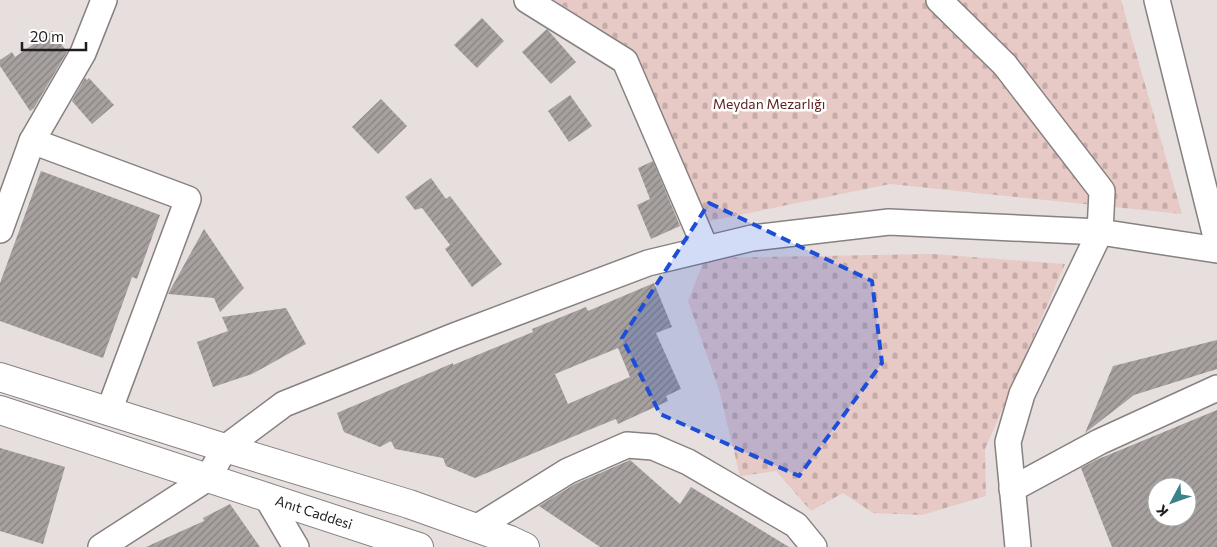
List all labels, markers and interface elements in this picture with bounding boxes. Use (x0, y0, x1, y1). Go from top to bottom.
scale bar (22, 20, 86, 52)
text: 20 m (30, 27, 64, 45)
park label: Meydan Mezarlığı (713, 95, 825, 112)
north arrow (1147, 477, 1197, 527)
street label: Anıt Caddesi (273, 492, 355, 532)
text: K (1152, 501, 1171, 520)

